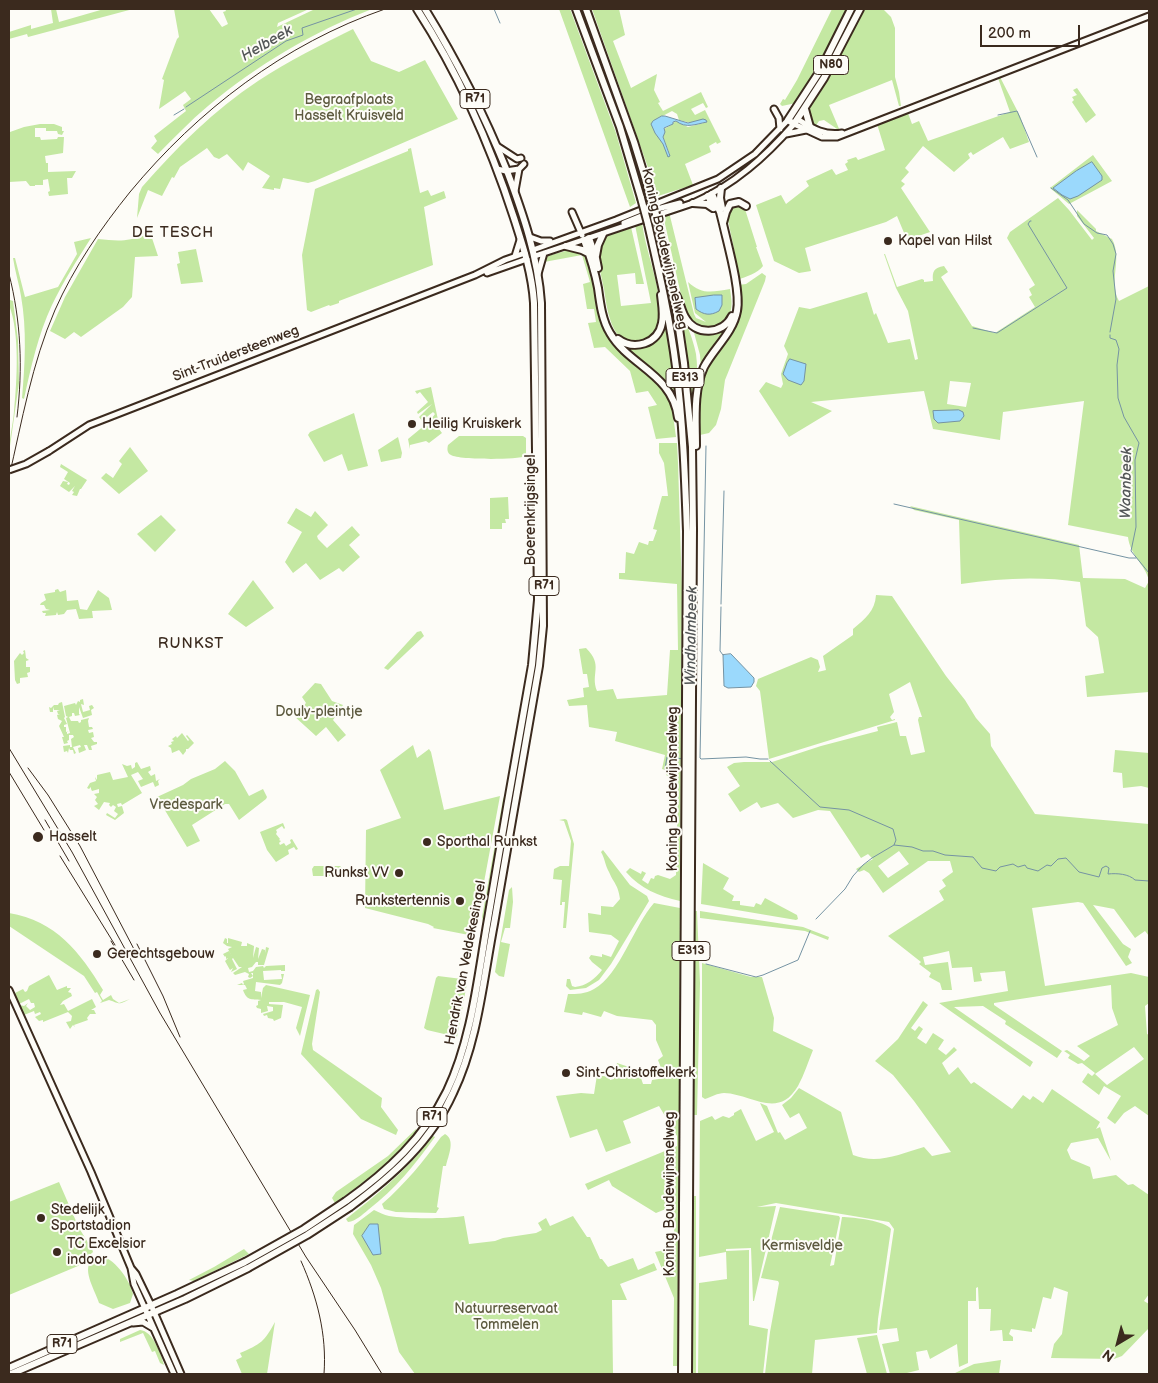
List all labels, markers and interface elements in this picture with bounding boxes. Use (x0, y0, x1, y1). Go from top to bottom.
scale bar (983, 15, 1083, 47)
water label: Helbeek (238, 22, 296, 66)
text: 200 m (988, 24, 1031, 43)
road number: N80 (814, 56, 848, 74)
road number: R71 (460, 90, 490, 108)
park label: Begraafplaats Hasselt Kruisveld (294, 92, 404, 124)
street label: Koning Boudewijnsnelweg (637, 167, 691, 331)
district label: DE TESCH (131, 224, 215, 242)
place label: Kapel van Hilst (898, 233, 992, 249)
marker: Kapel van Hilst (882, 235, 894, 247)
street label: Sint-Truidersteenweg (170, 322, 302, 386)
road number: E313 (666, 368, 704, 388)
place label: Heilig Kruiskerk (422, 416, 521, 432)
marker: Heilig Kruiskerk (406, 418, 418, 430)
water label: Waanbeek (1117, 447, 1137, 519)
street label: Boerenkrijgsingel (523, 454, 539, 566)
road number: R71 (529, 576, 559, 596)
water label: Windhalmbeek (682, 586, 702, 686)
district label: RUNKST (157, 635, 225, 653)
park label: Douly-pleintje (275, 704, 363, 720)
street label: Koning Boudewijnsnelweg (665, 706, 681, 872)
park label: Vredespark (150, 797, 222, 813)
place label: Hasselt (49, 829, 97, 845)
marker: Hasselt (31, 830, 45, 844)
place label: Sporthal Runkst (437, 834, 537, 850)
marker: Sporthal Runkst (421, 836, 433, 848)
place label: Runkst VV (324, 865, 389, 881)
marker: Runkst VV (393, 867, 405, 879)
street label: Hendrik van Veldekesingel (442, 879, 490, 1047)
place label: Runkstertennis (355, 893, 450, 909)
marker: Runkstertennis (454, 895, 466, 907)
road number: E313 (672, 941, 710, 960)
place label: Gerechtsgebouw (107, 946, 214, 962)
marker: Gerechtsgebouw (91, 948, 103, 960)
place label: Sint-Christoffelkerk (576, 1065, 695, 1081)
marker: Sint-Christoffelkerk (560, 1067, 572, 1079)
road number: R71 (417, 1108, 447, 1126)
street label: Koning Boudewijnsnelweg (662, 1111, 678, 1277)
place label: Stedelijk Sportstadion (51, 1202, 131, 1234)
marker: Stedelijk Sportstadion (35, 1212, 47, 1224)
place label: TC Excelsior indoor (67, 1236, 146, 1268)
park label: Kermisveldje (761, 1238, 843, 1254)
marker: TC Excelsior indoor (51, 1246, 63, 1258)
park label: Natuurreservaat Tommelen (454, 1301, 558, 1334)
north arrow (1093, 1318, 1143, 1368)
road number: R71 (47, 1335, 77, 1354)
text: N (1099, 1345, 1118, 1365)

